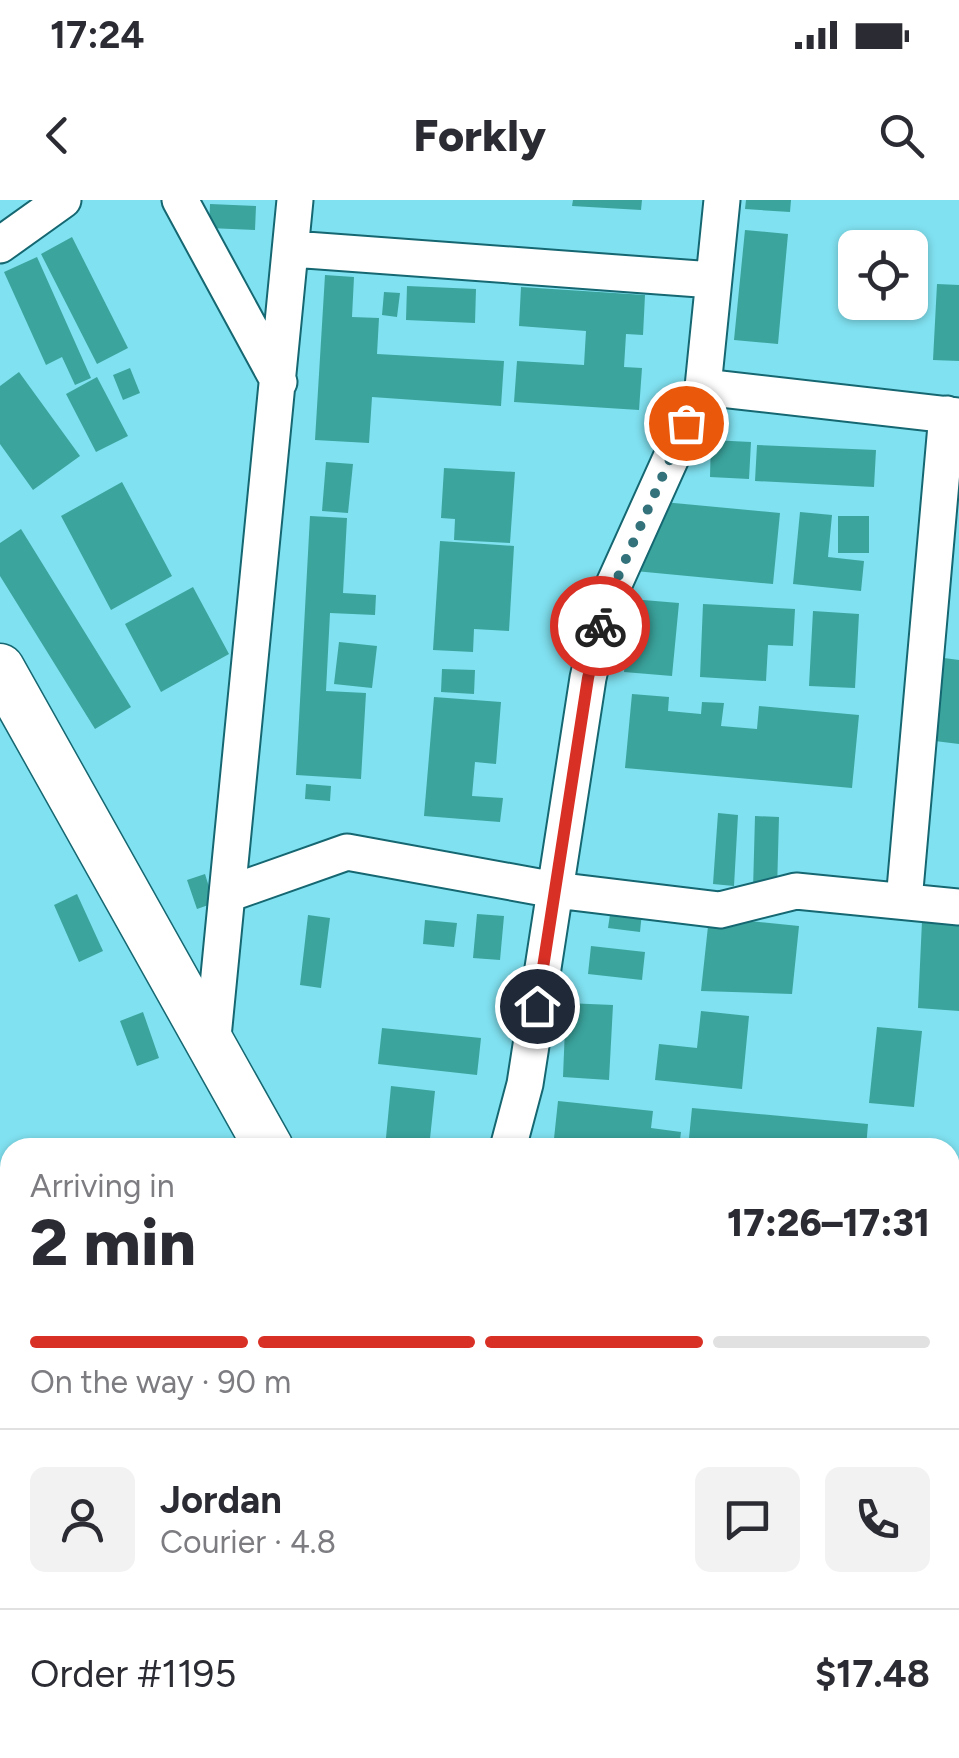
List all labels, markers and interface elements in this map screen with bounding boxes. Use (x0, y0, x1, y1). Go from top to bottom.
text: 17:24 (50, 12, 145, 58)
icon: back (30, 108, 85, 163)
text: Forkly (413, 108, 546, 162)
icon: search (874, 108, 929, 163)
map controls (838, 230, 928, 320)
button: locate (838, 230, 928, 320)
pin (644, 381, 729, 466)
icon: bag (659, 396, 714, 451)
courier (550, 576, 650, 676)
icon: bike (573, 599, 628, 654)
pin (495, 964, 580, 1049)
icon: home (510, 979, 565, 1034)
text: Arriving in (30, 1167, 175, 1205)
text: 17:26–17:31 (727, 1200, 930, 1246)
text: 2 min (30, 1203, 196, 1281)
text: On the way · 90 m (30, 1363, 291, 1401)
button: person (30, 1467, 135, 1572)
button: chat (695, 1467, 800, 1572)
button: phone (825, 1467, 930, 1572)
text: Jordan (160, 1477, 282, 1523)
text: Courier · 4.8 (160, 1523, 336, 1561)
text: Order #1195 (30, 1651, 236, 1697)
text: $17.48 (815, 1651, 930, 1697)

